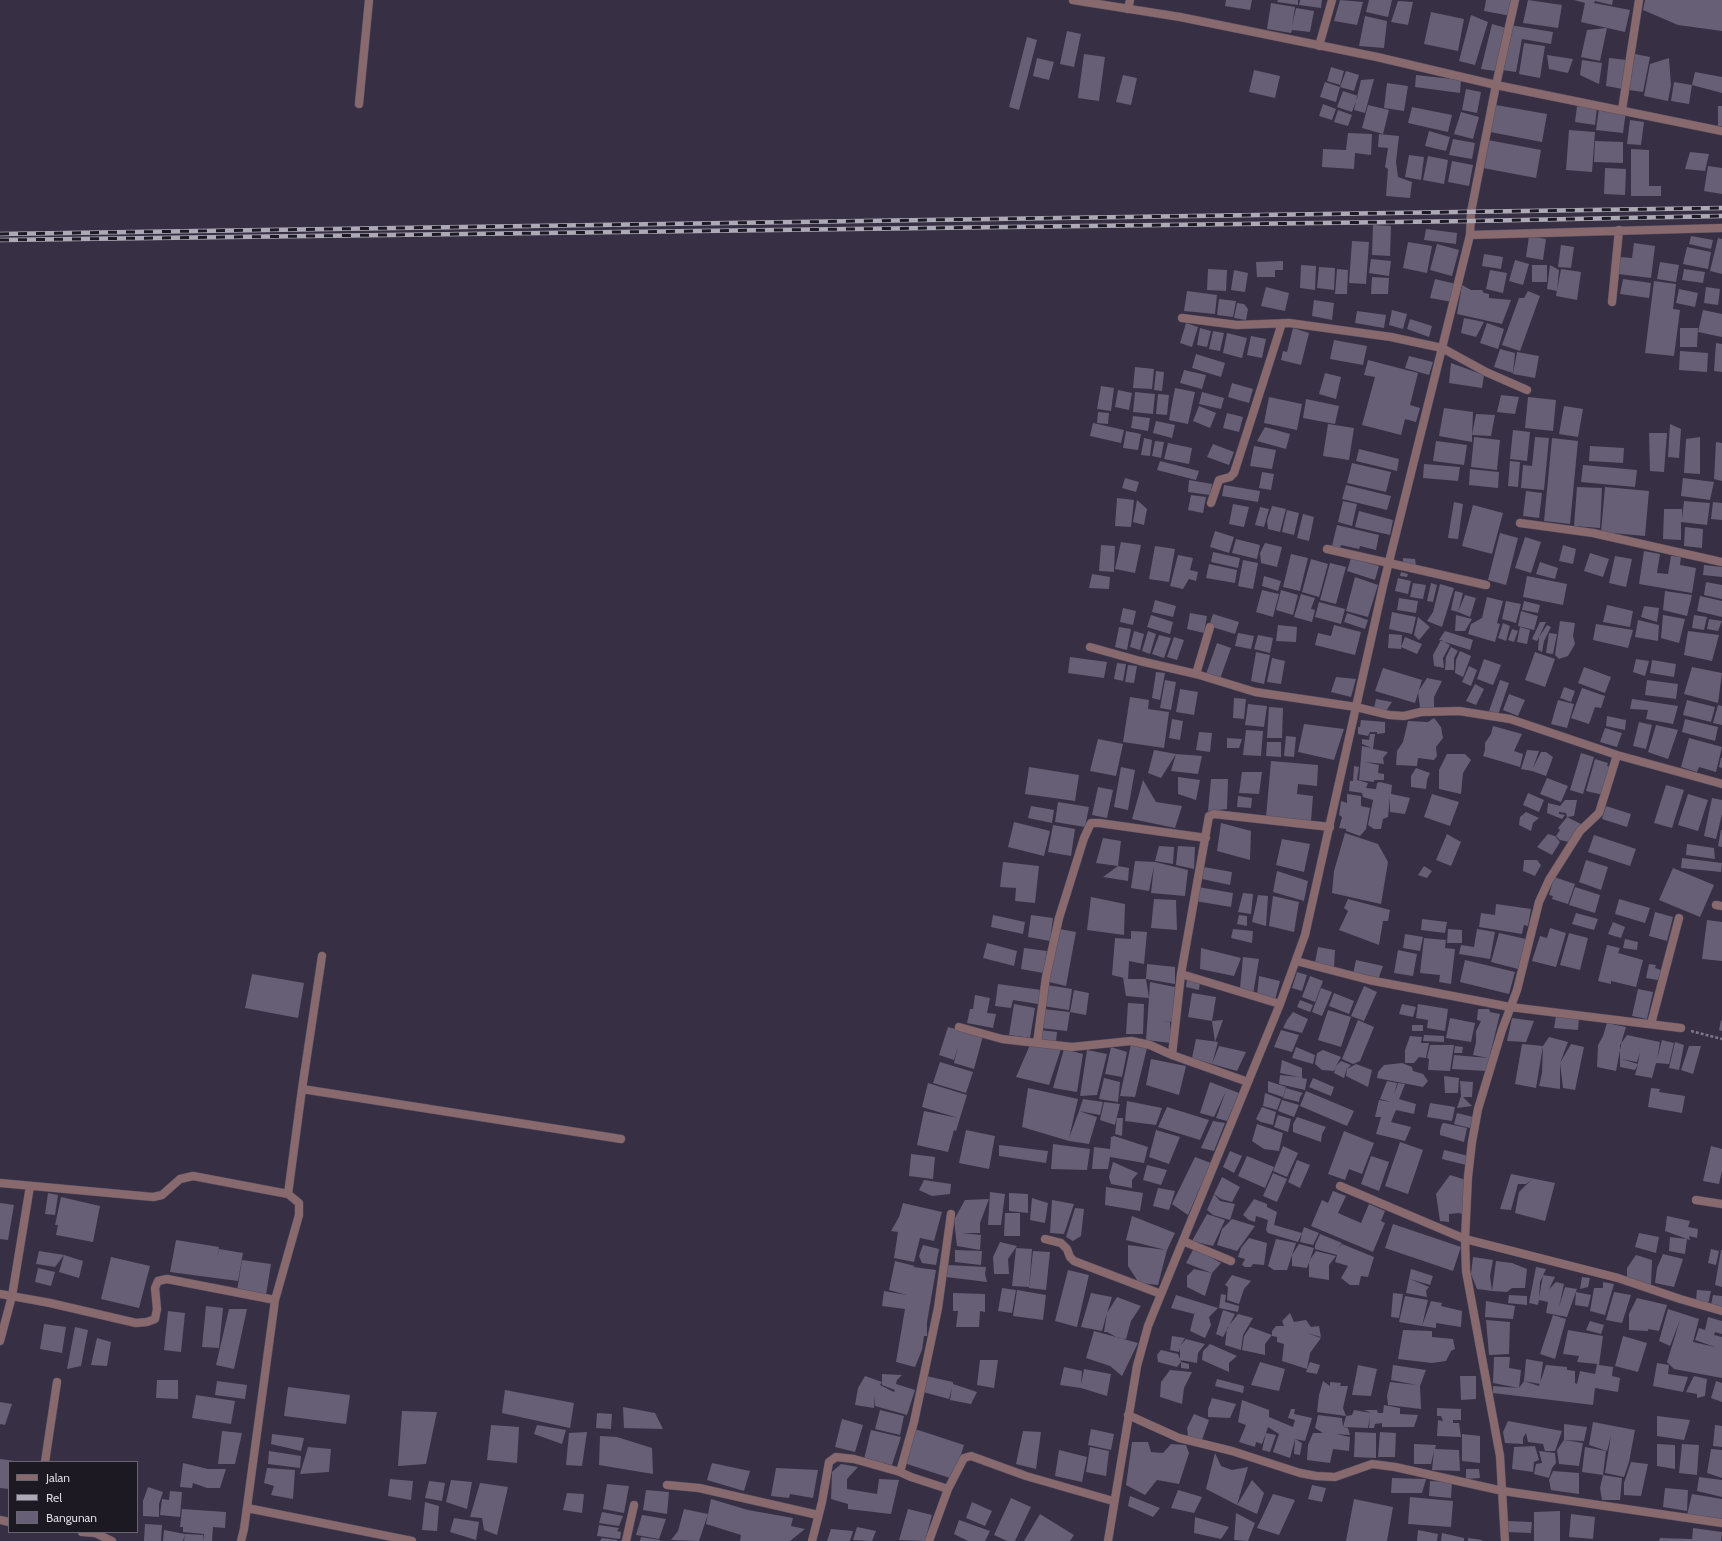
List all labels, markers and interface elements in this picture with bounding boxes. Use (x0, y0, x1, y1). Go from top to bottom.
legend (8, 1461, 138, 1533)
text: Jalan (46, 1470, 70, 1485)
text: Rel (46, 1490, 62, 1505)
text: Bangunan (46, 1510, 97, 1525)

